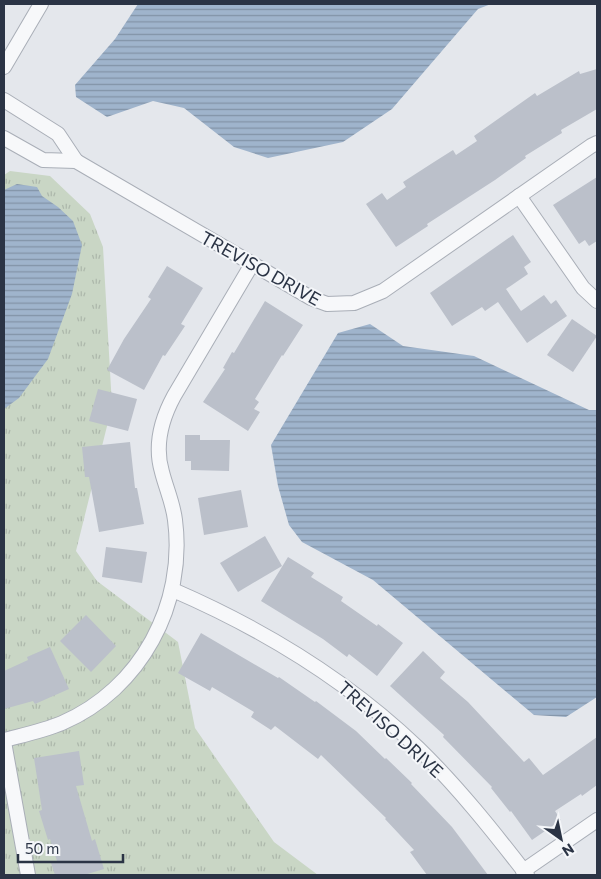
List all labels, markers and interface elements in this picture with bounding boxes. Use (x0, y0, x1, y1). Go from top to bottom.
street label: TREVISO DRIVE (197, 226, 325, 310)
street label: TREVISO DRIVE (334, 676, 448, 782)
north arrow (536, 814, 586, 864)
scale bar (18, 832, 122, 864)
text: 50 m (25, 839, 59, 857)
text: N (559, 840, 577, 860)

